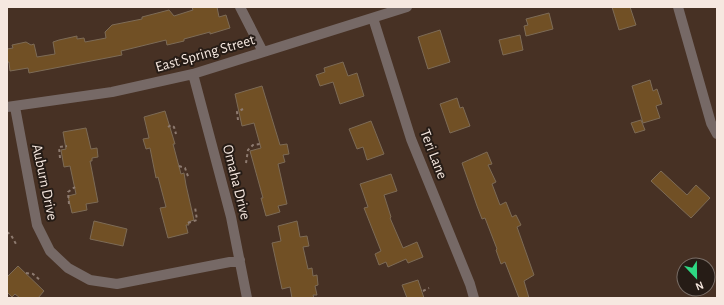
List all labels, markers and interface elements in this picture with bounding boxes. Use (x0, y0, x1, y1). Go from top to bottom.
street label: East Spring Street (154, 32, 257, 75)
street label: Teri Lane (417, 127, 450, 181)
street label: Auburn Drive (29, 143, 60, 222)
street label: Omaha Drive (220, 143, 253, 221)
north arrow (676, 257, 716, 297)
text: N (694, 279, 705, 292)

